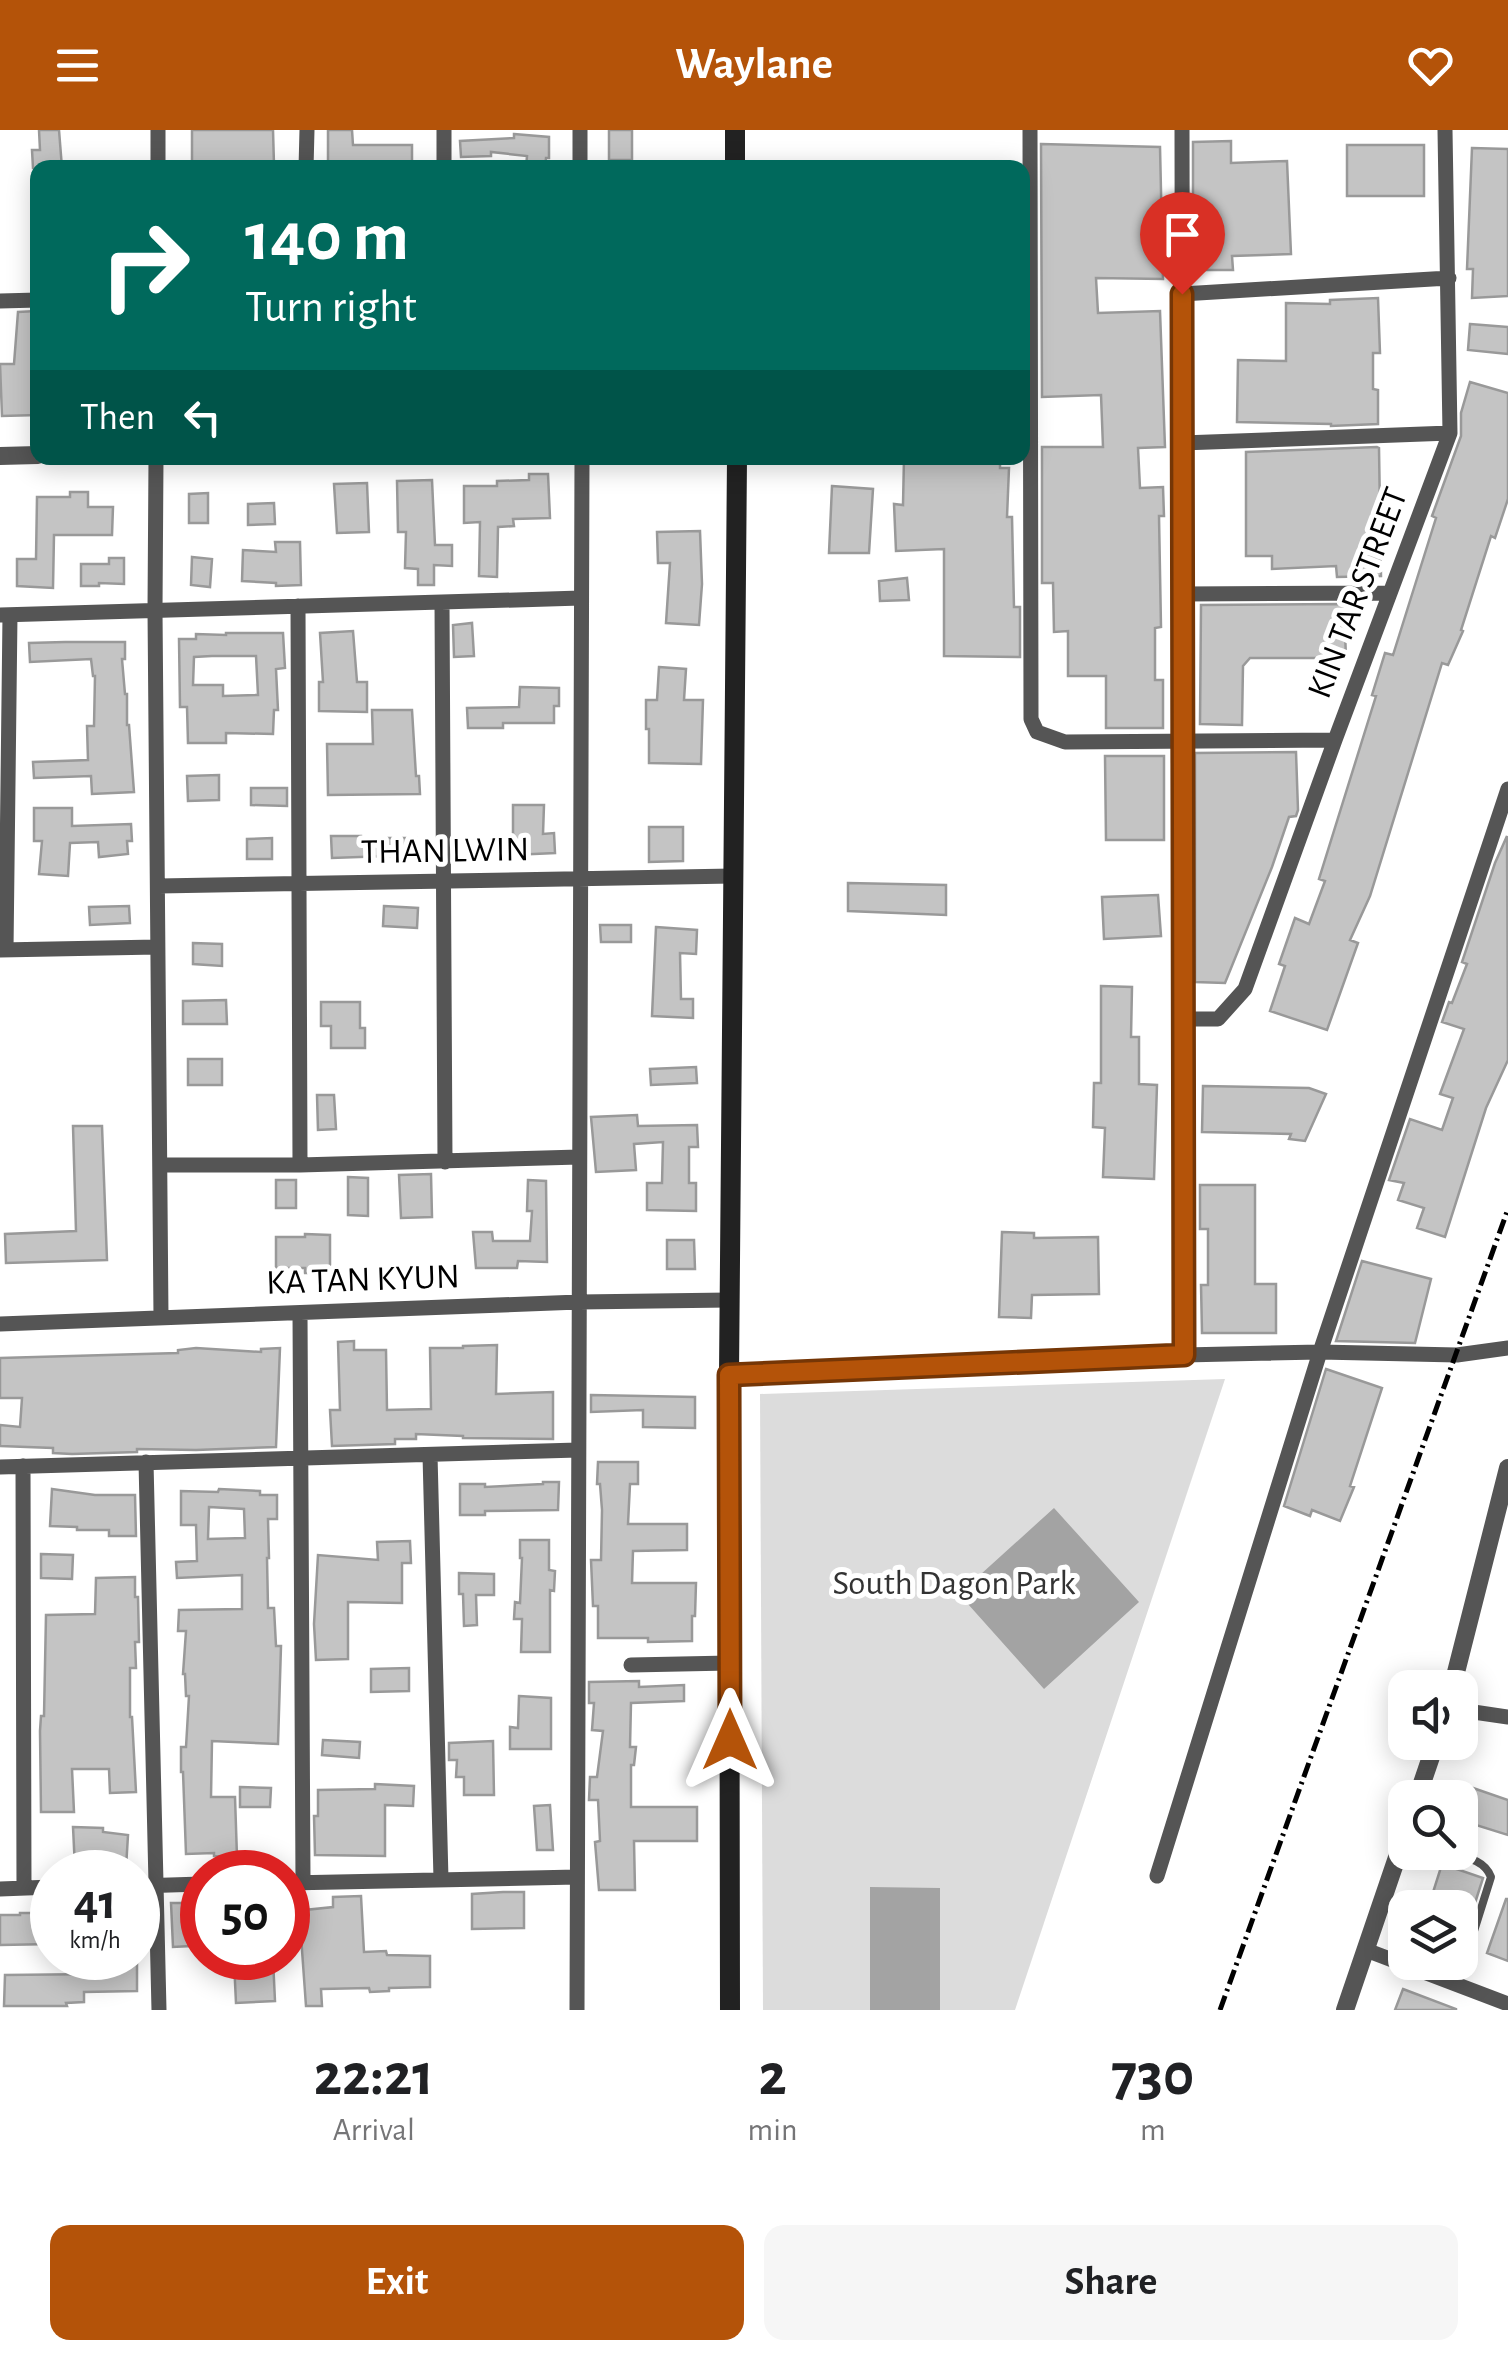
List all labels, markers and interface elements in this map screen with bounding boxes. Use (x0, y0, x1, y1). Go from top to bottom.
icon: menu (50, 38, 105, 93)
icon: heart (1403, 38, 1458, 93)
text: Waylane (675, 42, 833, 87)
pin (1140, 192, 1225, 295)
icon: right (80, 200, 210, 330)
text: 140 m (245, 203, 409, 273)
icon: arrive (1155, 207, 1210, 262)
text: Turn right (245, 285, 417, 330)
icon: left (175, 390, 230, 445)
text: Then (80, 399, 155, 437)
street label: KIN TAR STREET (1302, 483, 1414, 703)
street label: THAN LWIN (361, 832, 529, 870)
street label: KA TAN KYUN (266, 1259, 460, 1301)
park label: South Dagon Park (833, 1566, 1075, 1601)
map controls (1388, 1670, 1478, 1980)
button: sound (1388, 1670, 1478, 1760)
position arrow (678, 1688, 782, 1792)
button: search (1388, 1780, 1478, 1870)
speed limit sign: 50 (180, 1850, 310, 1980)
text: 41 (73, 1878, 117, 1928)
button: layers (1388, 1890, 1478, 1980)
text: km/h (69, 1928, 121, 1953)
text: 22:21 (314, 2046, 434, 2106)
text: 2 (758, 2046, 787, 2106)
text: 730 (1111, 2046, 1194, 2106)
text: Arrival (333, 2114, 415, 2146)
text: min (748, 2114, 797, 2146)
text: m (1140, 2114, 1166, 2146)
button: Exit (50, 2225, 744, 2340)
button: Share (764, 2225, 1458, 2340)

